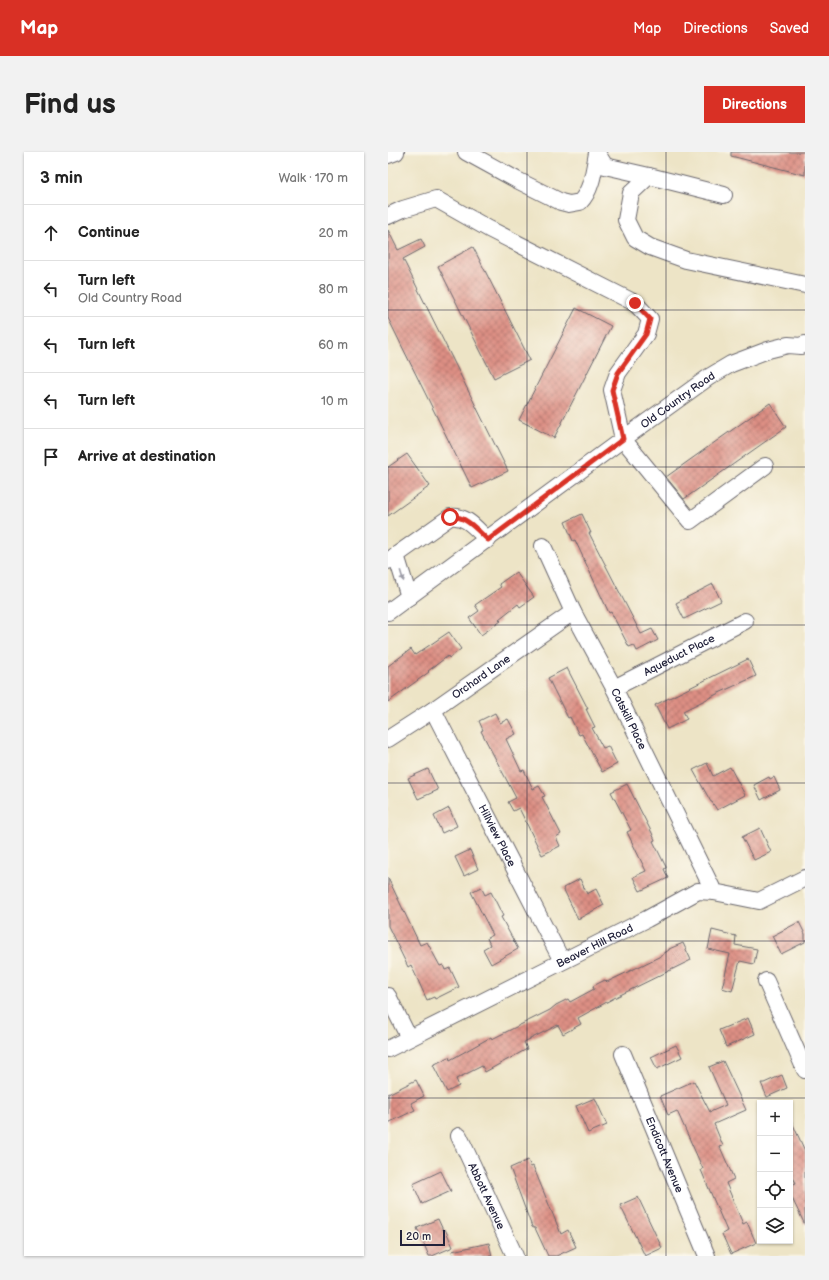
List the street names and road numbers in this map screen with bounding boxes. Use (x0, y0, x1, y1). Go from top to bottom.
street label: Old Country Road (638, 369, 717, 431)
street label: Aqueduct Place (641, 631, 717, 679)
street label: Orchard Lane (449, 652, 513, 702)
street label: Catskill Place (608, 686, 649, 752)
street label: Hillview Place (476, 802, 519, 869)
street label: Beaver Hill Road (554, 921, 635, 971)
street label: Endicott Avenue (643, 1115, 686, 1195)
street label: Abbott Avenue (465, 1161, 508, 1232)

